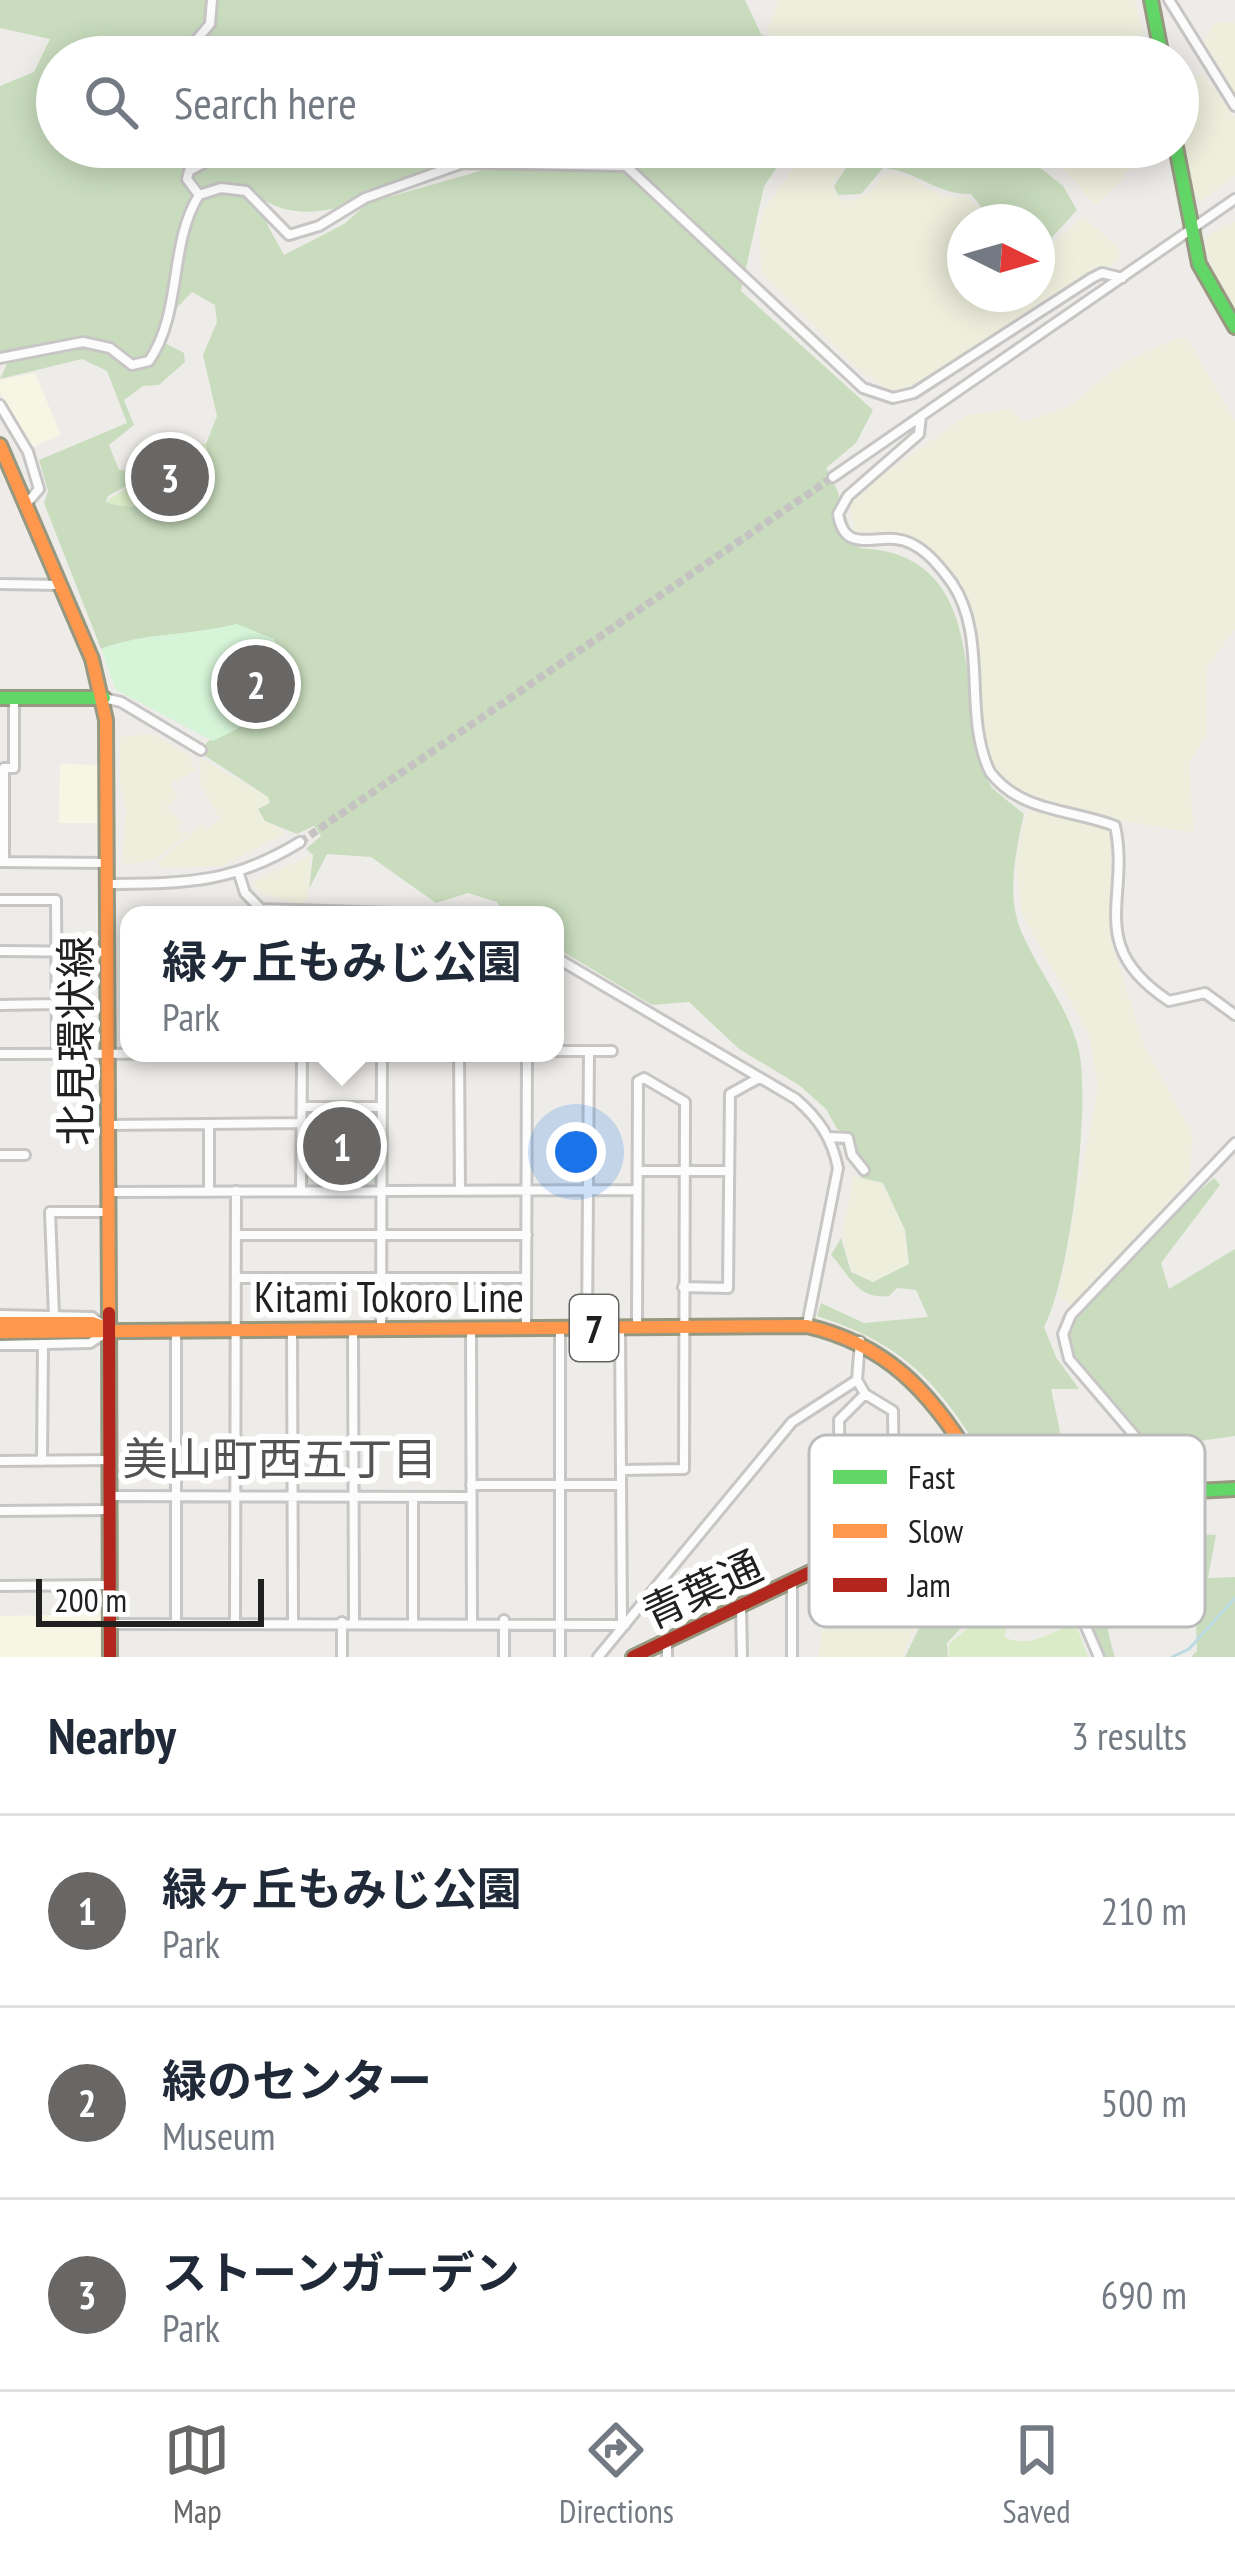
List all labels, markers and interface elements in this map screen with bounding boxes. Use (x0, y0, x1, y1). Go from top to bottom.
search box (36, 36, 1199, 168)
icon: search (78, 69, 144, 135)
text: Search here (174, 73, 357, 131)
north arrow (947, 204, 1055, 312)
pin: 3 (131, 432, 209, 522)
pin: 2 (217, 639, 295, 729)
popup (120, 906, 564, 1062)
text: 緑ヶ丘もみじ公園 (162, 932, 522, 990)
street label: 北見環状線 (48, 936, 103, 1146)
text: Park (162, 991, 220, 1042)
pin: 1 (303, 1101, 381, 1191)
your location (546, 1122, 606, 1182)
street label: Kitami Tokoro Line (254, 1269, 524, 1324)
road number: 7 (570, 1295, 618, 1361)
district label: 美山町西五丁目 (122, 1429, 438, 1487)
legend (809, 1435, 1205, 1627)
text: Fast (908, 1455, 955, 1498)
text: Slow (908, 1509, 964, 1552)
street label: 青葉通 (633, 1537, 771, 1641)
text: Jam (907, 1563, 951, 1606)
scale bar (36, 1573, 264, 1626)
text: 200 m (54, 1578, 127, 1621)
text: Nearby (48, 1702, 176, 1768)
text: 3 results (1071, 1710, 1187, 1761)
text: 緑ヶ丘もみじ公園 (162, 1859, 522, 1917)
text: 1 (78, 1885, 96, 1936)
text: 210 m (1101, 1885, 1187, 1936)
text: Park (162, 1918, 220, 1969)
text: 緑のセンター (162, 2051, 432, 2109)
text: 2 (78, 2077, 96, 2128)
text: 500 m (1101, 2077, 1187, 2128)
text: Museum (162, 2110, 275, 2161)
text: ストーンガーデン (162, 2243, 520, 2301)
text: 3 (78, 2269, 96, 2320)
text: 690 m (1101, 2269, 1187, 2320)
text: Park (162, 2302, 220, 2353)
tab: Map (164, 2417, 230, 2532)
tab: Directions (559, 2417, 674, 2532)
tab: Saved (1003, 2417, 1071, 2532)

